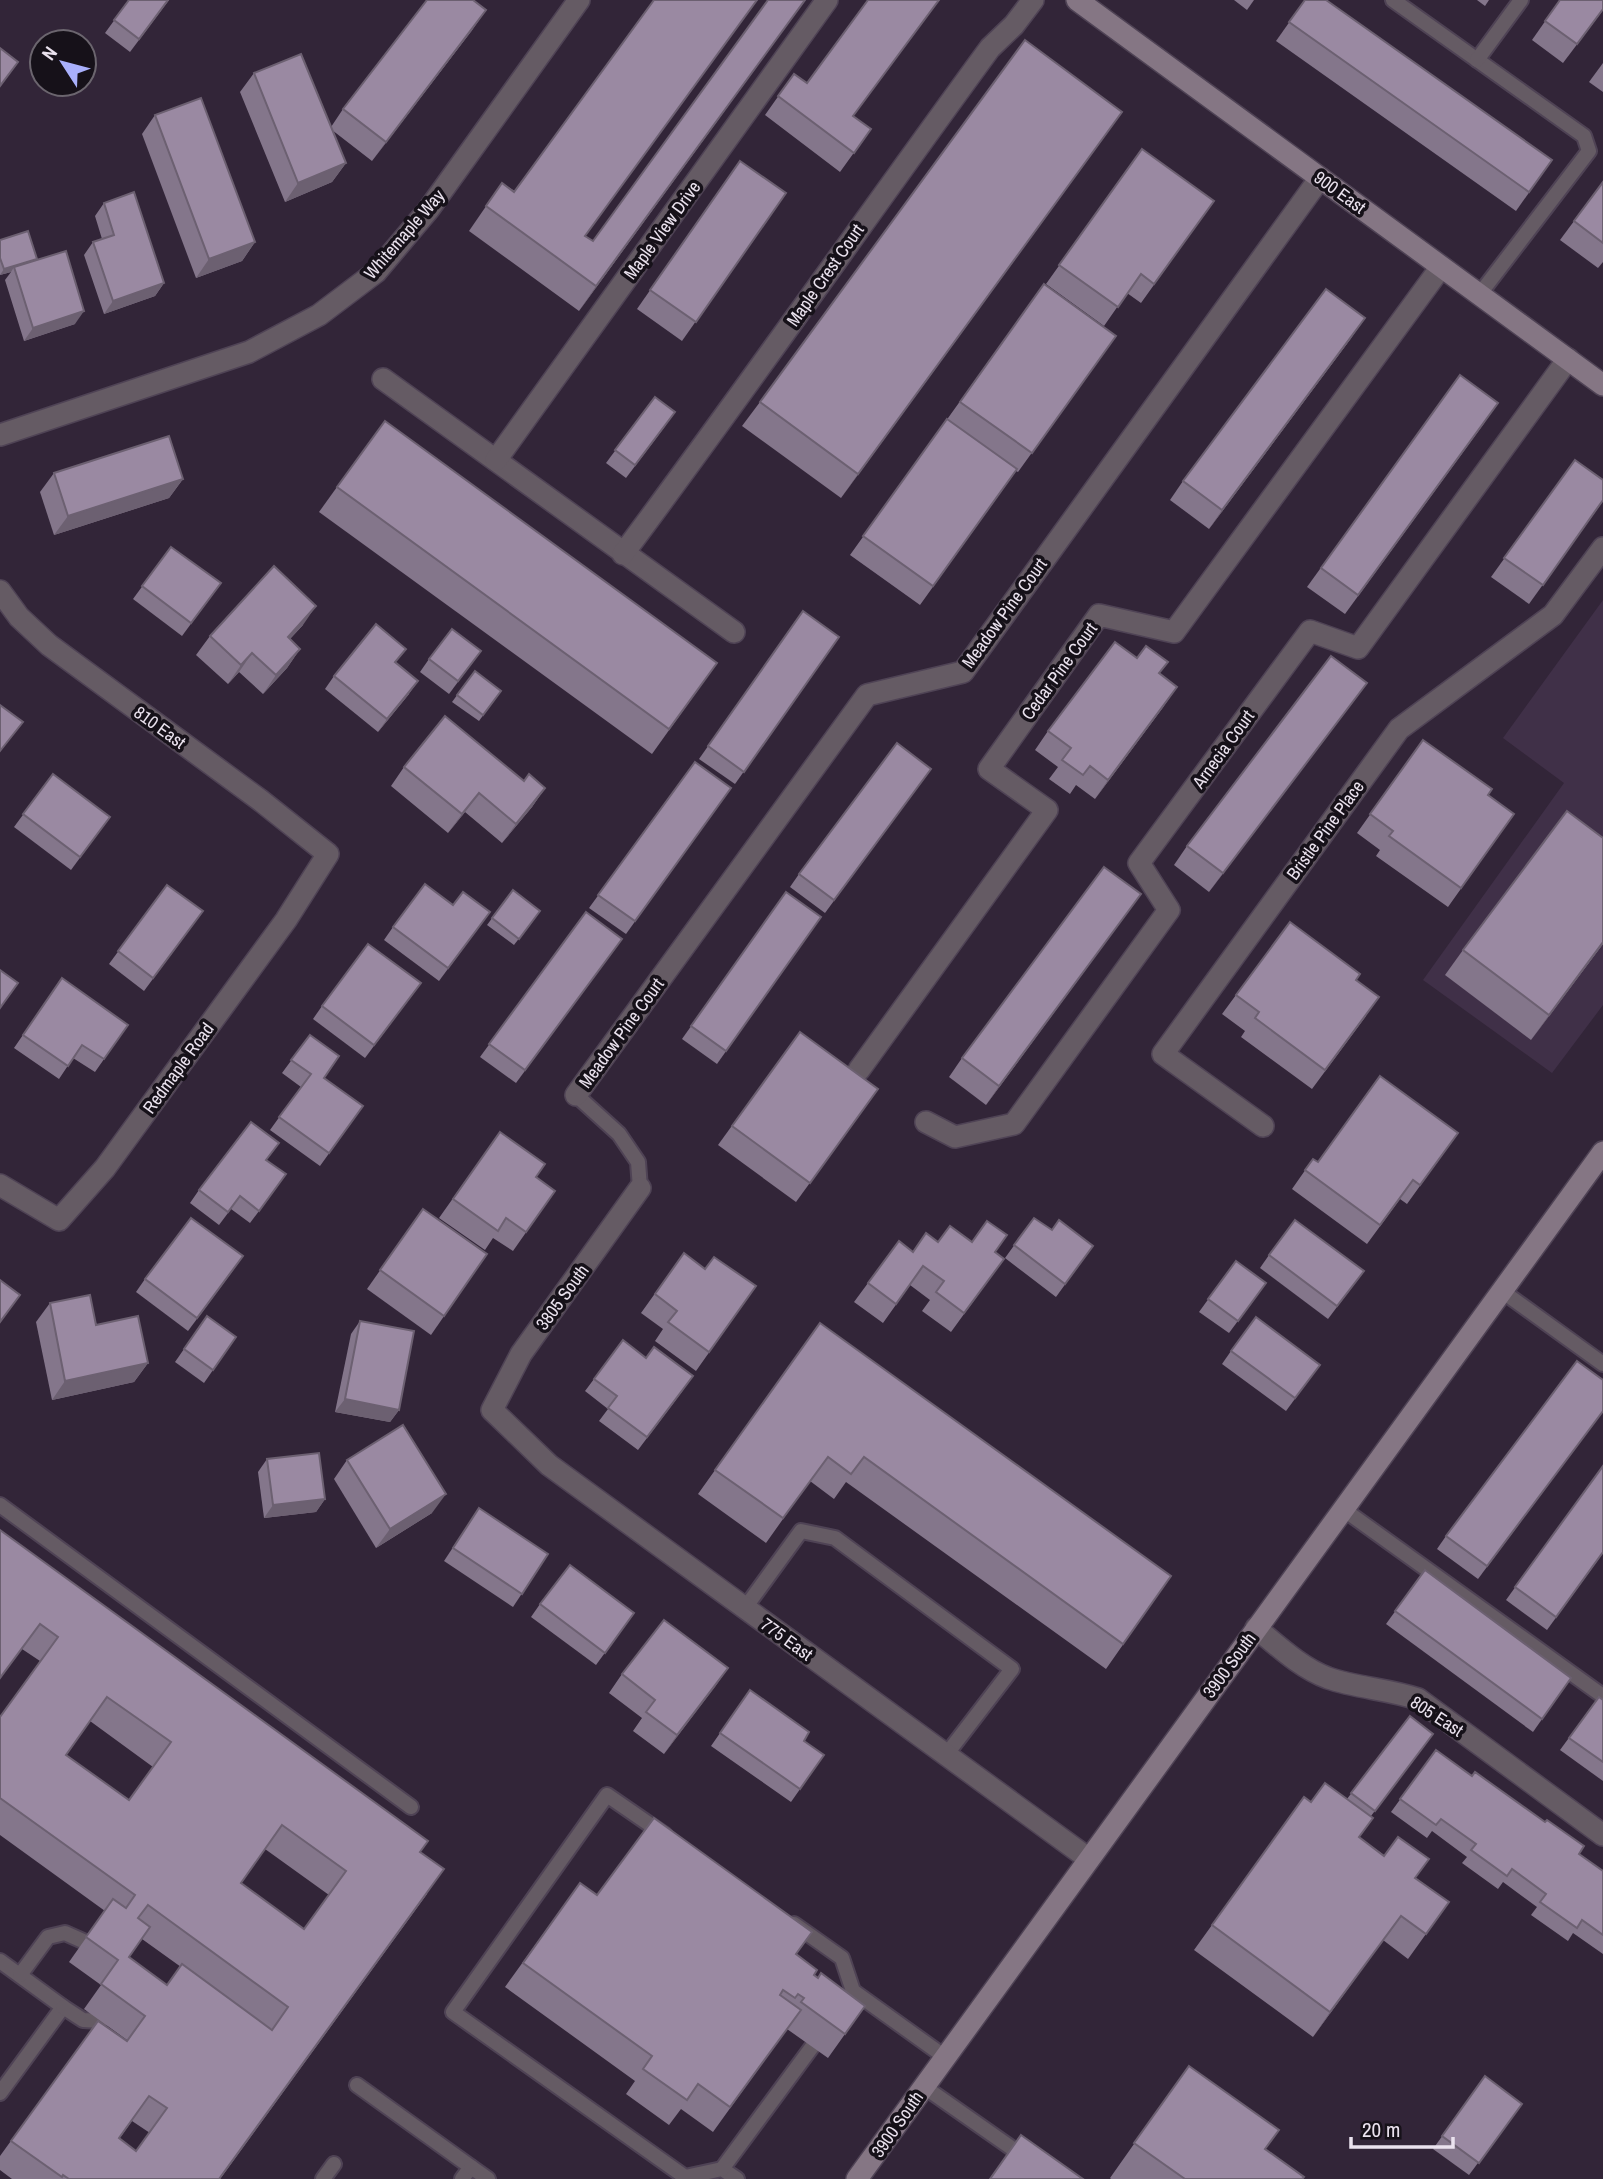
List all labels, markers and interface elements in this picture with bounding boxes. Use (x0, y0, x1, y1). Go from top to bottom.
north arrow (28, 28, 98, 98)
text: N (35, 41, 63, 65)
street label: 900 East (1309, 165, 1371, 219)
street label: Maple View Drive (618, 176, 706, 284)
street label: Whitemaple Way (358, 183, 451, 284)
street label: Maple Crest Court (780, 219, 870, 331)
street label: Meadow Pine Court (956, 553, 1052, 673)
street label: Cedar Pine Court (1015, 617, 1103, 725)
street label: 810 East (129, 700, 191, 754)
street label: Arnecia Court (1186, 705, 1260, 794)
street label: Bristle Pine Place (1280, 775, 1370, 885)
street label: Meadow Pine Court (573, 973, 669, 1093)
street label: Redmaple Road (137, 1018, 219, 1118)
street label: 3805 South (530, 1259, 594, 1335)
street label: 775 East (756, 1612, 818, 1666)
street label: 3900 South (1197, 1627, 1261, 1703)
street label: 805 East (1406, 1690, 1468, 1742)
street label: 3900 South (865, 2086, 929, 2162)
scale bar (1351, 2106, 1452, 2150)
text: 20 m (1362, 2115, 1400, 2144)

